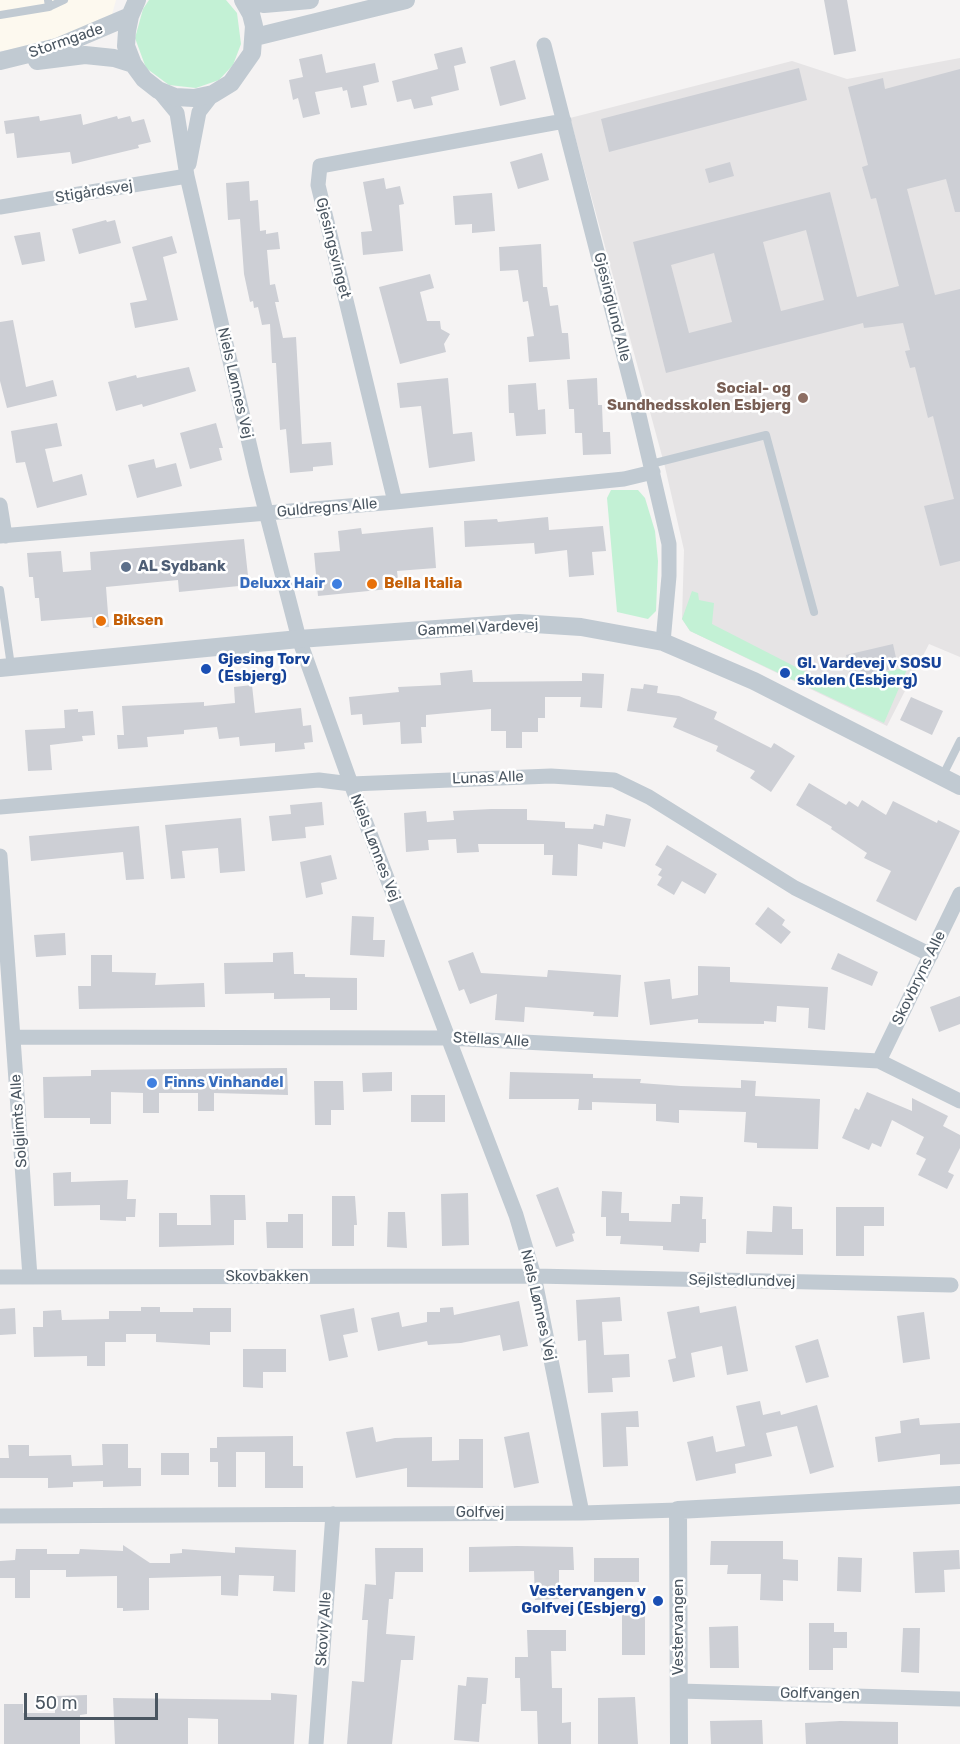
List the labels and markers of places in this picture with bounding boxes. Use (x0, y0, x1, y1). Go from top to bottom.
place label: Social- og Sundhedsskolen Esbjerg (607, 380, 791, 415)
marker: Social- og Sundhedsskolen Esbjerg (796, 391, 810, 405)
place label: AL Sydbank (138, 558, 226, 576)
marker: AL Sydbank (119, 560, 133, 574)
place label: Deluxx Hair (239, 575, 325, 593)
place label: Bella Italia (384, 575, 462, 593)
marker: Deluxx Hair (330, 577, 344, 591)
marker: Bella Italia (365, 577, 379, 591)
place label: Biksen (113, 612, 163, 630)
marker: Biksen (94, 614, 108, 628)
place label: Gjesing Torv (Esbjerg) (218, 651, 310, 686)
place label: Gl. Vardevej v SOSU skolen (Esbjerg) (797, 655, 942, 690)
marker: Gjesing Torv (Esbjerg) (199, 662, 213, 676)
marker: Gl. Vardevej v SOSU skolen (Esbjerg) (778, 666, 792, 680)
place label: Finns Vinhandel (164, 1074, 283, 1092)
marker: Finns Vinhandel (145, 1076, 159, 1090)
place label: Vestervangen v Golfvej (Esbjerg) (521, 1583, 646, 1618)
marker: Vestervangen v Golfvej (Esbjerg) (651, 1594, 665, 1608)

